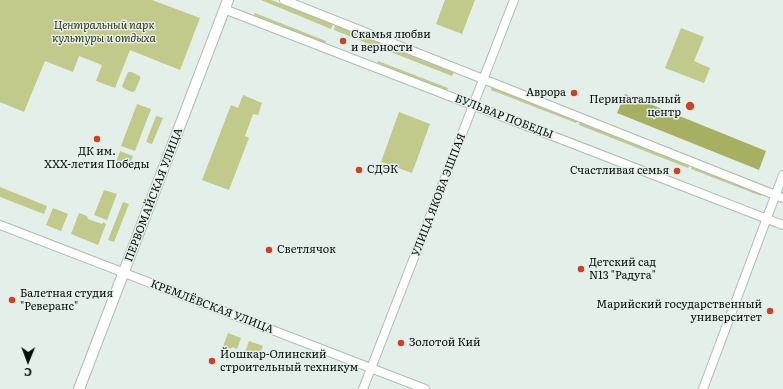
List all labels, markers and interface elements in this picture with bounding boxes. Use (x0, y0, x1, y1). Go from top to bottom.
park label: Центральный парк культуры и отдыха (52, 19, 156, 45)
place label: Скамья любви и верности (351, 28, 431, 54)
marker: Скамья любви и верности (338, 36, 348, 46)
place label: Аврора (526, 86, 566, 100)
marker: Аврора (569, 88, 579, 98)
street label: БУЛЬВАР ПОБЕДЫ (453, 92, 555, 142)
place label: Перинатальный центр (589, 93, 681, 119)
marker: Перинатальный центр (684, 100, 696, 112)
street label: ПЕРВОМАЙСКАЯ УЛИЦА (122, 126, 186, 264)
street label: УЛИЦА ЯКОВА ЭШПАЯ (409, 132, 469, 258)
marker: ДК им. ХХХ-летия Победы (92, 134, 102, 144)
place label: ДК им. ХХХ-летия Победы (44, 145, 150, 171)
place label: СДЭК (367, 163, 398, 177)
place label: Счастливая семья (570, 164, 669, 178)
marker: СДЭК (354, 165, 364, 175)
marker: Счастливая семья (672, 166, 682, 176)
place label: Светлячок (277, 243, 336, 257)
marker: Светлячок (264, 245, 274, 255)
place label: Детский сад N13 "Радуга" (589, 256, 656, 282)
marker: Детский сад N13 "Радуга" (576, 264, 586, 274)
street label: КРЕМЛЁВСКАЯ УЛИЦА (149, 277, 275, 337)
place label: Балетная студия "Реверанс" (20, 287, 113, 313)
marker: Балетная студия "Реверанс" (7, 295, 17, 305)
place label: Марийский государственный университет (596, 298, 762, 324)
marker: Марийский государственный университет (765, 306, 775, 316)
place label: Золотой Кий (409, 336, 481, 350)
marker: Золотой Кий (396, 338, 406, 348)
north arrow (8, 341, 48, 381)
place label: Йошкар-Олинский строительный техникум (220, 348, 358, 374)
marker: Йошкар-Олинский строительный техникум (207, 356, 217, 366)
text: С (24, 365, 32, 381)

